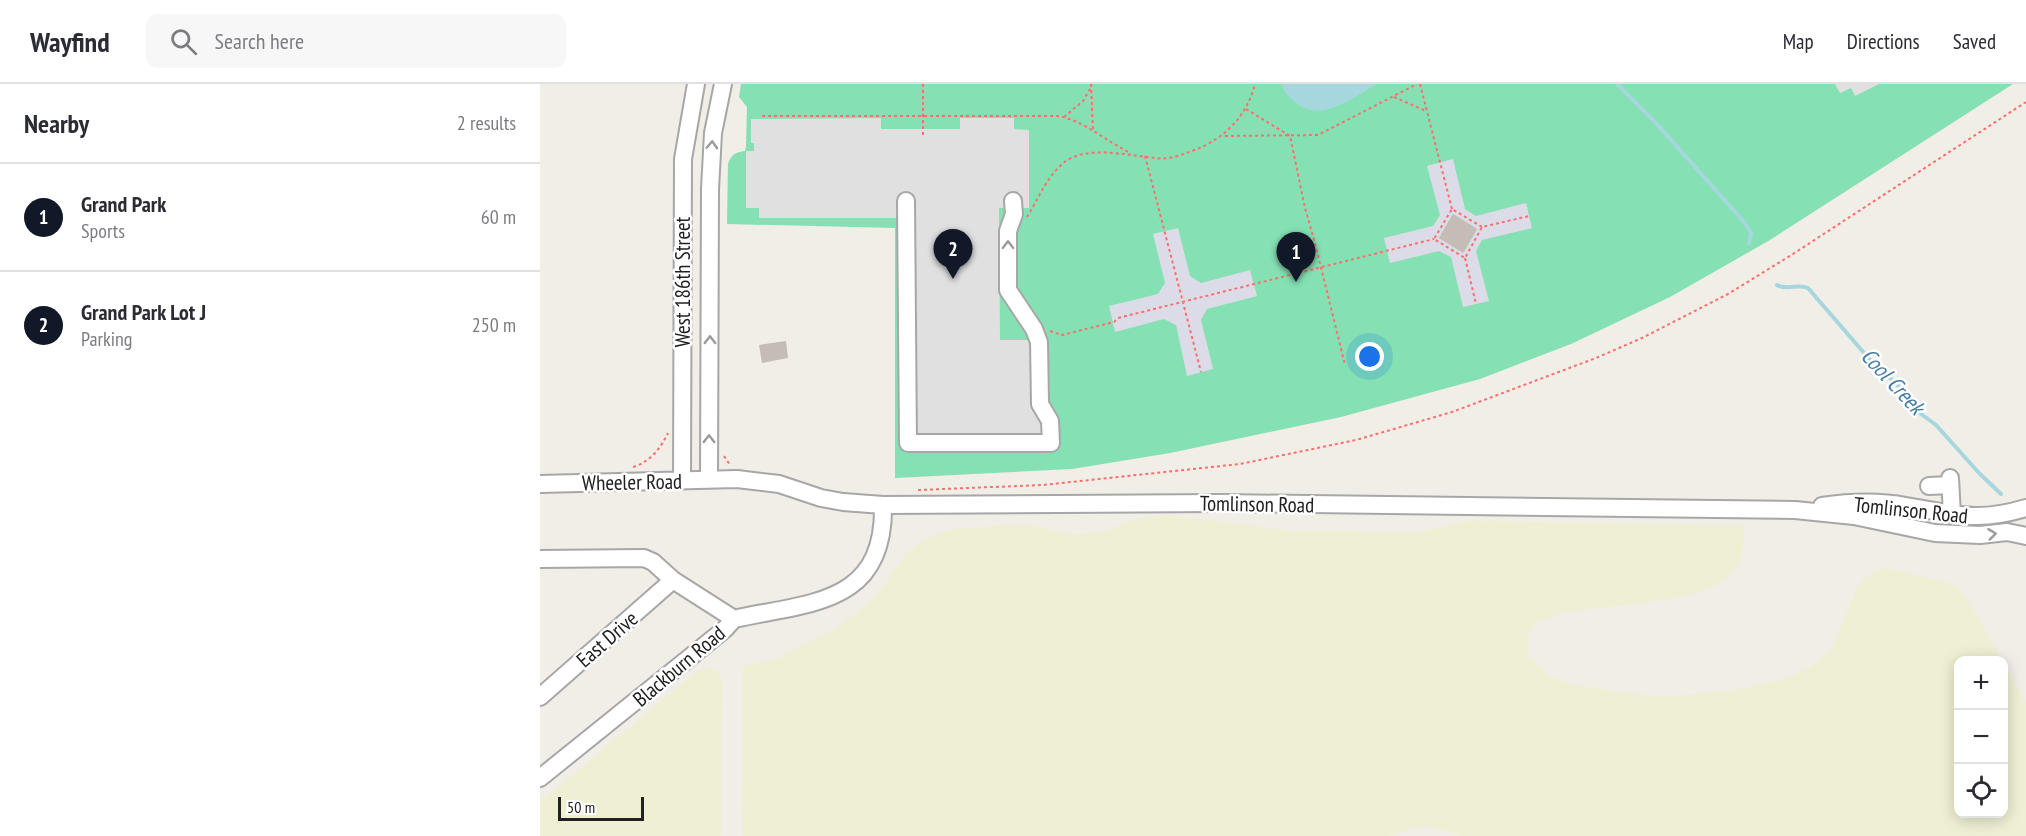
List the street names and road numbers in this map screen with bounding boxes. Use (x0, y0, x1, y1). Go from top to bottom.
street label: West 186th Street (669, 216, 696, 347)
street label: Wheeler Road (582, 468, 682, 496)
street label: Tomlinson Road (1200, 490, 1314, 518)
street label: Tomlinson Road (1853, 491, 1969, 529)
street label: East Drive (571, 605, 643, 673)
street label: Blackburn Road (627, 620, 731, 712)

